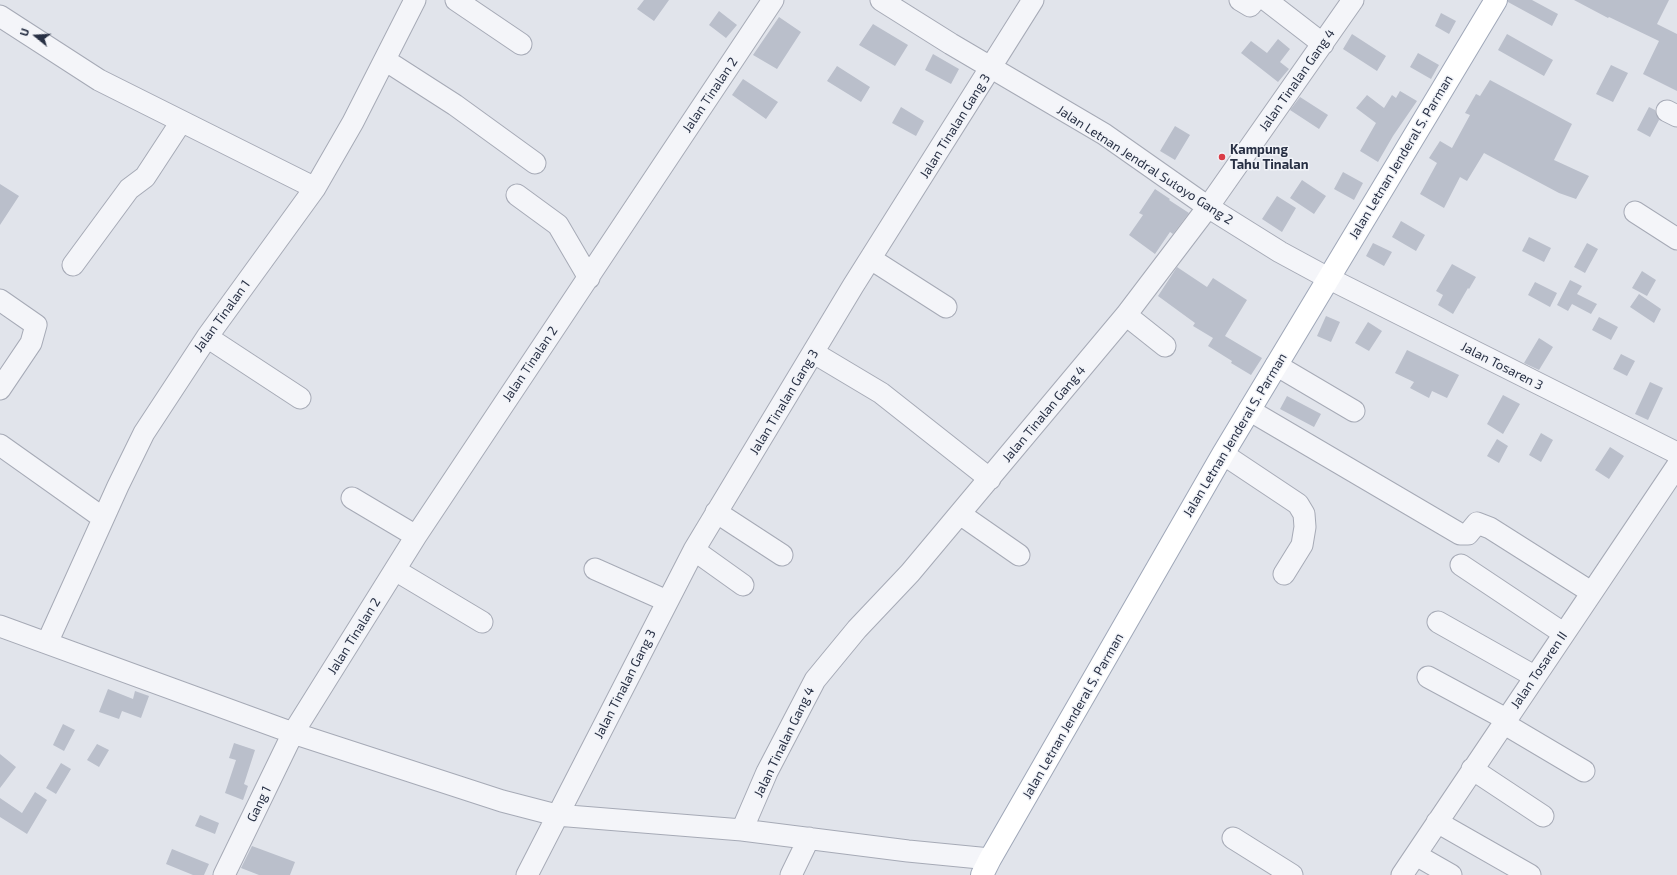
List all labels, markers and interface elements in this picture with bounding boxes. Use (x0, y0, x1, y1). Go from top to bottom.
north arrow (16, 16, 56, 56)
street label: Jalan Tinalan Gang 4 (1256, 26, 1338, 134)
text: U (17, 27, 31, 38)
street label: Jalan Tinalan 2 (679, 54, 741, 136)
street label: Jalan Tinalan Gang 3 (917, 71, 993, 181)
street label: Jalan Letnan Jenderal S. Parman (1346, 72, 1456, 242)
street label: Jalan Letnan Jendral Sutoyo Gang 2 (1054, 102, 1236, 228)
place label: Kampung Tahu Tinalan (1230, 142, 1309, 173)
marker: Kampung Tahu Tinalan (1217, 152, 1227, 162)
street label: Jalan Tinalan 1 (191, 277, 253, 355)
street label: Jalan Tinalan 2 (499, 323, 561, 405)
street label: Jalan Tosaren 3 (1458, 339, 1546, 393)
street label: Jalan Tinalan Gang 3 (746, 346, 822, 458)
street label: Jalan Letnan Jenderal S. Parman (1180, 350, 1290, 520)
street label: Jalan Tinalan Gang 4 (999, 363, 1089, 465)
street label: Jalan Tinalan 2 (324, 595, 384, 677)
street label: Jalan Tinalan Gang 3 (591, 627, 659, 741)
street label: Jalan Tosaren II (1508, 629, 1570, 711)
street label: Jalan Letnan Jenderal S. Parman (1019, 630, 1127, 802)
street label: Jalan Tinalan Gang 4 (750, 684, 818, 800)
street label: Gang 1 (244, 783, 274, 825)

